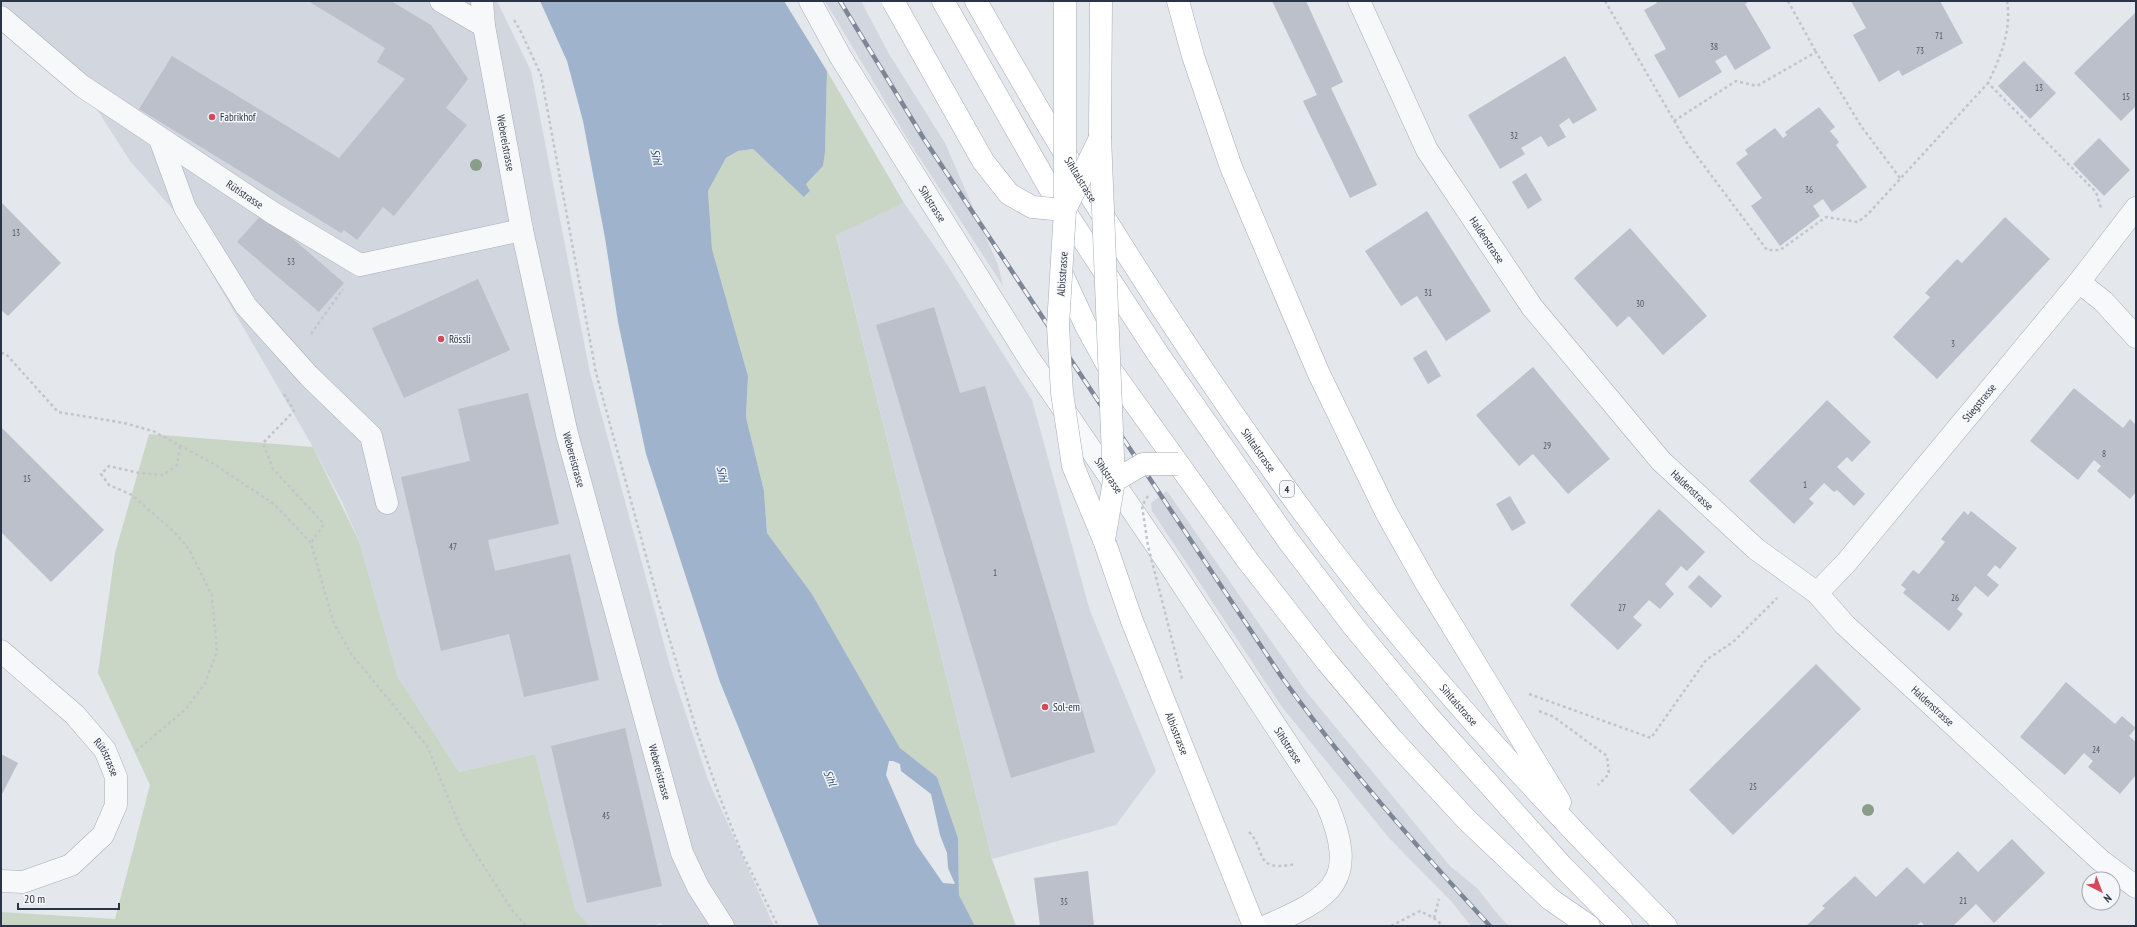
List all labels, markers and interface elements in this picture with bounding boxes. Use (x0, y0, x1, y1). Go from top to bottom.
house number: 71 (1935, 30, 1943, 41)
house number: 38 (1710, 41, 1718, 52)
house number: 73 (1916, 45, 1924, 56)
house number: 13 (2035, 82, 2043, 93)
house number: 15 (2122, 91, 2130, 102)
place label: Fabrikhof (220, 110, 257, 124)
marker: Fabrikhof (207, 112, 217, 122)
street label: Webereistrasse (494, 114, 518, 173)
house number: 32 (1510, 130, 1518, 141)
water label: Sihl (648, 148, 666, 167)
street label: Sihltalstrasse (1062, 154, 1100, 205)
street label: Rütistrasse (224, 177, 266, 212)
street label: Sihlstrasse (916, 183, 949, 225)
house number: 36 (1805, 184, 1813, 195)
street label: Haldenstrasse (1467, 214, 1508, 266)
house number: 13 (12, 227, 20, 238)
street label: Albisstrasse (1053, 251, 1071, 297)
house number: 53 (287, 256, 295, 267)
house number: 31 (1424, 287, 1432, 298)
house number: 30 (1636, 298, 1644, 309)
place label: Rössli (449, 332, 471, 346)
marker: Rössli (436, 334, 446, 344)
house number: 3 (1951, 338, 1955, 349)
street label: Stiegstrasse (1959, 380, 1999, 425)
street label: Sihltalstrasse (1238, 426, 1279, 475)
street label: Webereistrasse (560, 430, 588, 489)
house number: 29 (1543, 440, 1551, 451)
house number: 8 (2102, 448, 2106, 459)
street label: Sihlstrasse (1092, 455, 1126, 497)
water label: Sihl (714, 465, 732, 484)
street label: Haldenstrasse (1668, 467, 1717, 513)
house number: 15 (23, 473, 31, 484)
house number: 1 (1803, 479, 1807, 490)
road number: 4 (1280, 481, 1294, 497)
house number: 47 (449, 541, 457, 552)
house number: 1 (993, 567, 997, 578)
house number: 26 (1951, 592, 1959, 603)
house number: 27 (1618, 602, 1626, 613)
street label: Sihltalstrasse (1437, 681, 1481, 729)
street label: Haldenstrasse (1908, 683, 1957, 729)
place label: Sol-em (1053, 700, 1080, 714)
marker: Sol-em (1040, 702, 1050, 712)
street label: Albisstrasse (1162, 710, 1192, 757)
street label: Sihlstrasse (1271, 724, 1306, 766)
street label: Rütistrasse (91, 735, 122, 779)
street label: Webereistrasse (645, 743, 674, 802)
house number: 24 (2092, 744, 2100, 755)
water label: Sihl (821, 768, 841, 789)
house number: 25 (1749, 781, 1757, 792)
house number: 45 (602, 810, 610, 821)
north arrow (2081, 871, 2121, 911)
scale bar (18, 885, 119, 911)
text: 20 m (24, 891, 45, 906)
text: N (2101, 891, 2115, 906)
house number: 21 (1959, 895, 1967, 906)
house number: 35 (1060, 896, 1068, 907)

